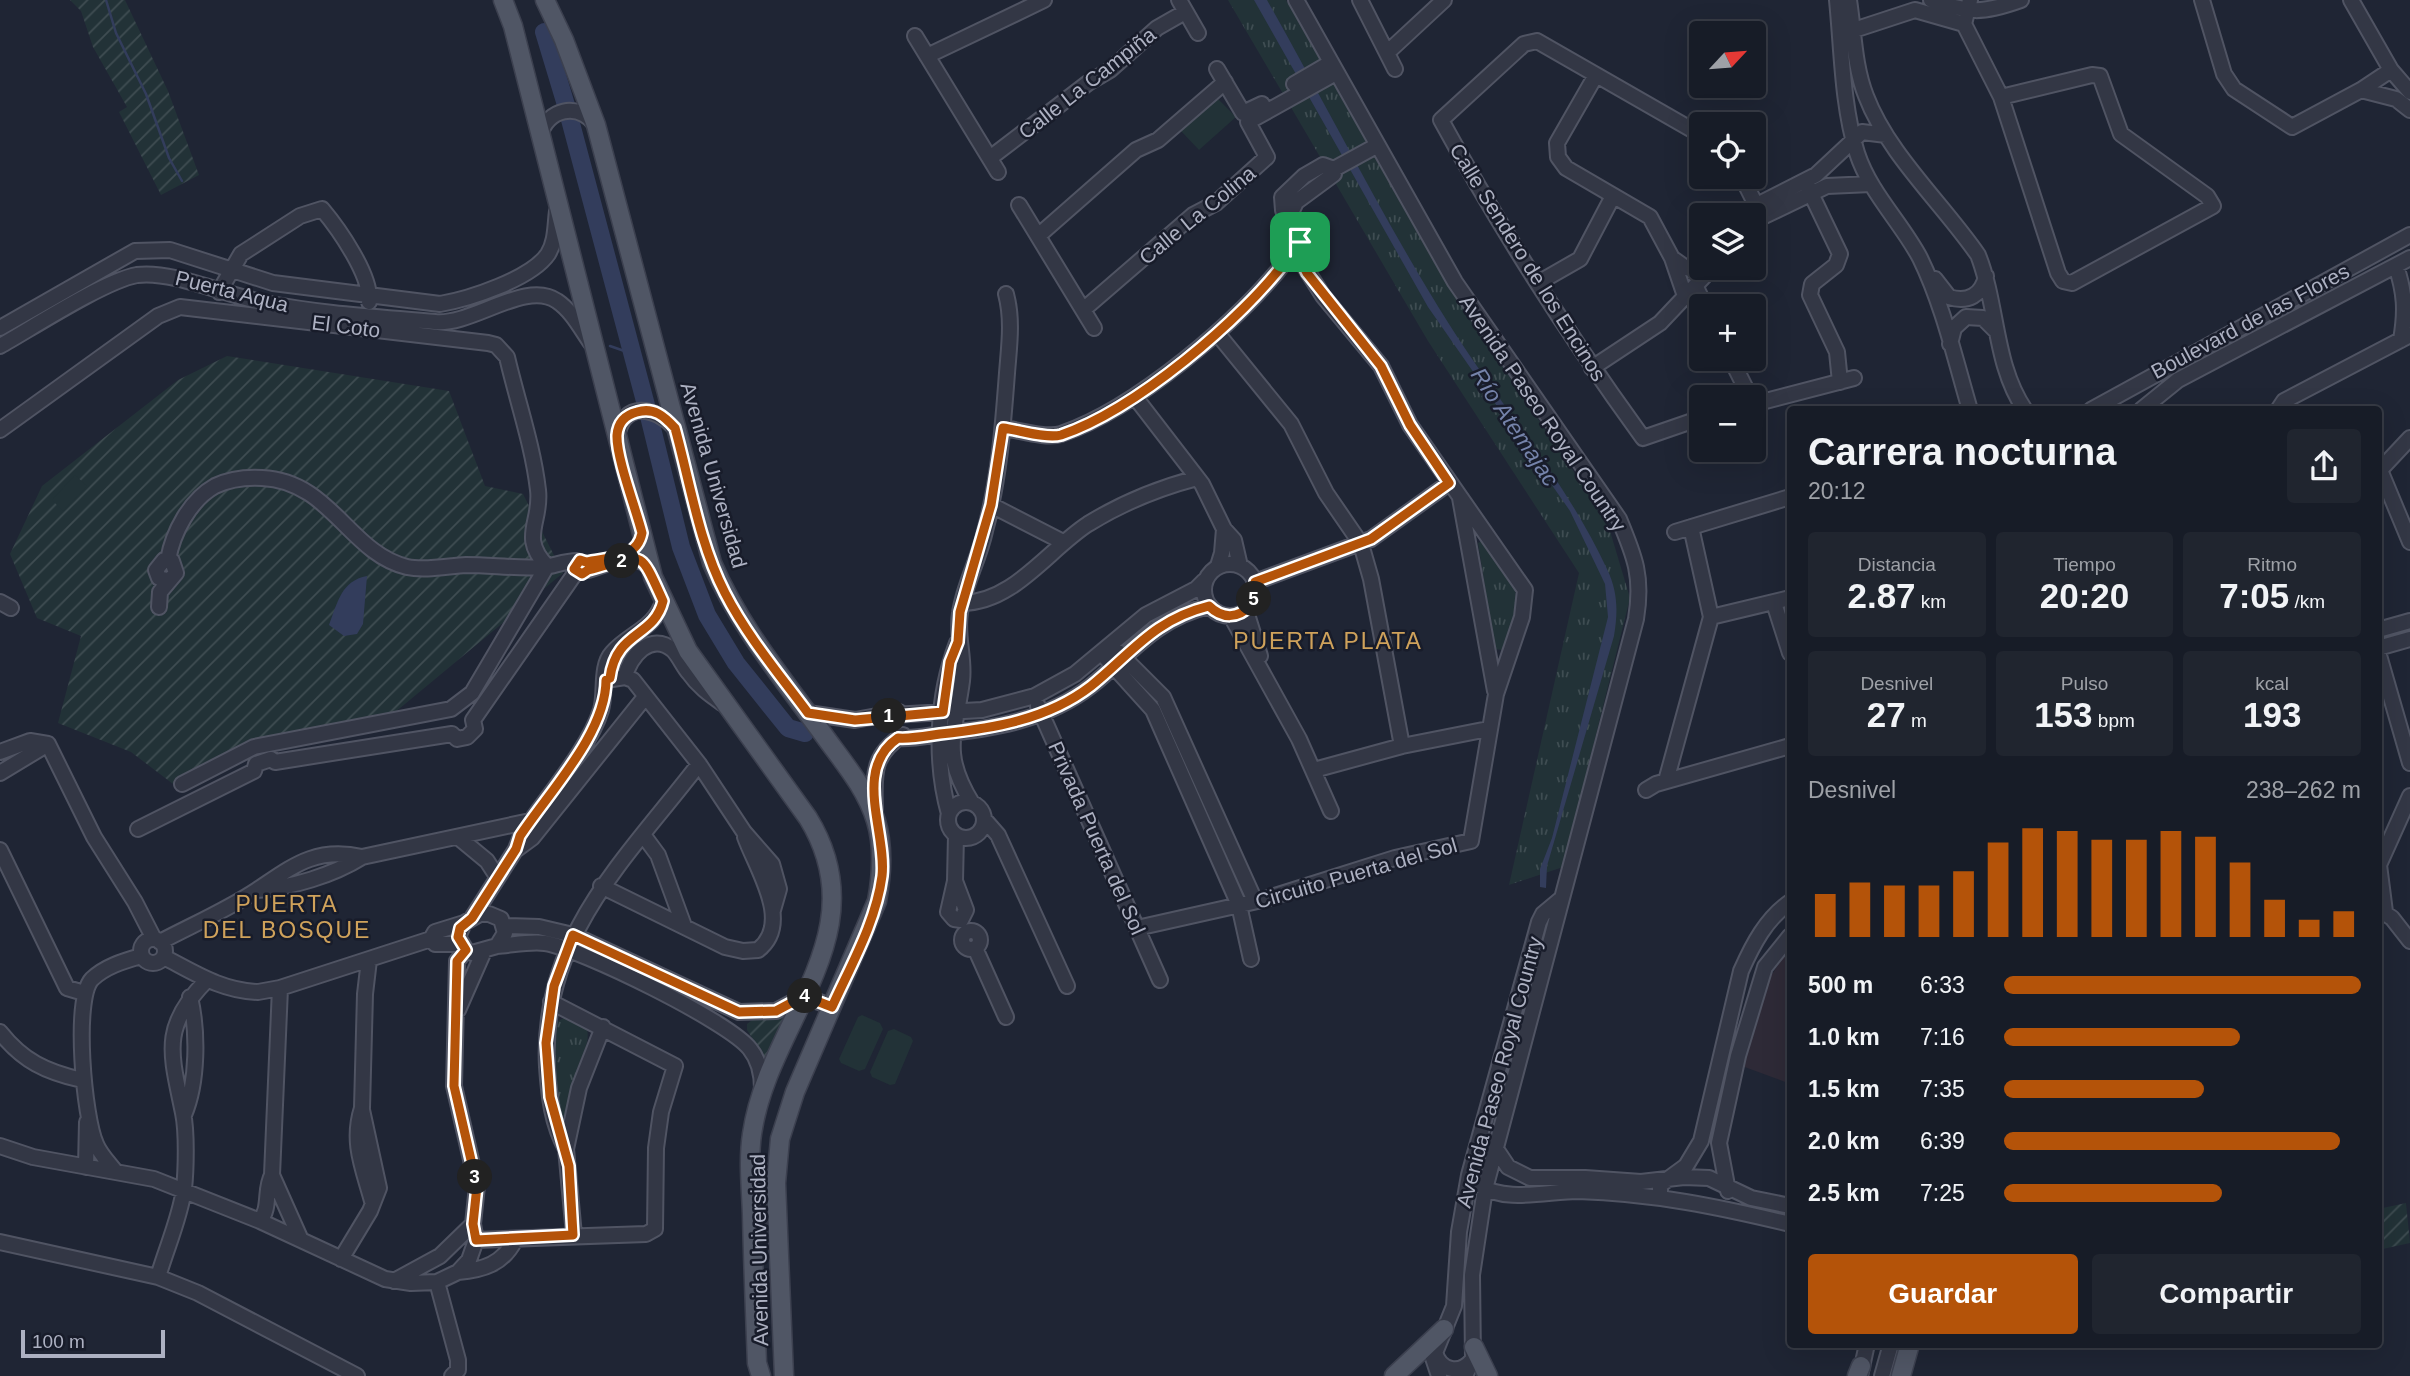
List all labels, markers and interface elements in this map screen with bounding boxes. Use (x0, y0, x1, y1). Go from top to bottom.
north arrow (1689, 21, 1766, 98)
map controls (1689, 21, 1766, 462)
street label: Calle La Campiña (1014, 22, 1160, 143)
button: locate (1689, 112, 1766, 189)
street label: Calle Sendero de los Encinos (1445, 139, 1611, 385)
street label: Calle La Colina (1134, 161, 1260, 269)
button: layers (1689, 203, 1766, 280)
pin (1270, 212, 1330, 272)
icon: arrive (1281, 223, 1319, 261)
street label: Boulevard de las Flores (2147, 259, 2353, 383)
street label: Puerta Aqua (173, 266, 291, 316)
street label: Avenida Paseo Royal Country (1455, 291, 1631, 536)
button: + (1689, 294, 1766, 371)
street label: El Coto (310, 310, 382, 342)
water label: Río Atemajac (1466, 363, 1564, 492)
street label: Avenida Universidad (676, 379, 752, 571)
button: − (1689, 385, 1766, 462)
button: share (2287, 429, 2361, 503)
text: Carrera nocturna (1808, 431, 2116, 473)
text: 20:12 (1808, 478, 1866, 504)
pin: 2 (604, 544, 640, 578)
text: 2 (616, 550, 627, 571)
text: Distancia (1858, 554, 1936, 575)
text: Tiempo (2053, 554, 2116, 575)
text: Ritmo (2247, 554, 2297, 575)
text: 2.87 (1847, 576, 1916, 615)
text: 20:20 (2040, 576, 2129, 615)
text: 7:05 (2219, 576, 2289, 615)
pin: 5 (1236, 582, 1272, 616)
text: 5 (1248, 588, 1259, 609)
text: km (1916, 591, 1946, 612)
text: /km (2289, 591, 2325, 612)
district label: PUERTA PLATA (1233, 628, 1423, 654)
text: Desnivel (1860, 673, 1933, 694)
text: Pulso (2061, 673, 2108, 694)
text: kcal (2255, 673, 2289, 694)
text: 27 (1867, 695, 1906, 734)
text: 153 (2034, 695, 2093, 734)
text: 193 (2243, 695, 2301, 734)
pin: 1 (872, 698, 906, 734)
text: 1 (883, 705, 894, 726)
text: m (1906, 710, 1927, 731)
text: bpm (2093, 710, 2135, 731)
street label: Privada Puerta del Sol (1044, 738, 1150, 938)
text: Desnivel (1808, 777, 1896, 803)
text: 238–262 m (2246, 777, 2361, 803)
street label: Circuito Puerta del Sol (1252, 833, 1460, 913)
district label: PUERTA DEL BOSQUE (203, 891, 371, 943)
street label: Avenida Paseo Royal Country (1452, 933, 1546, 1210)
text: 500 m (1808, 972, 1873, 998)
text: 6:33 (1920, 972, 1965, 998)
pin: 4 (788, 978, 822, 1014)
text: 4 (799, 985, 810, 1006)
text: 1.0 km (1808, 1024, 1880, 1050)
text: 7:16 (1920, 1024, 1965, 1050)
text: 1.5 km (1808, 1076, 1880, 1102)
text: 7:35 (1920, 1076, 1965, 1102)
text: 2.0 km (1808, 1128, 1880, 1154)
text: 6:39 (1920, 1128, 1965, 1154)
street label: Avenida Universidad (746, 1154, 772, 1346)
pin: 3 (458, 1160, 492, 1194)
text: 3 (469, 1166, 480, 1187)
text: 2.5 km (1808, 1180, 1880, 1206)
text: 7:25 (1920, 1180, 1965, 1206)
button: Guardar (1808, 1254, 2078, 1334)
button: Compartir (2092, 1254, 2361, 1334)
scale bar (21, 1327, 164, 1359)
text: 100 m (32, 1331, 85, 1352)

